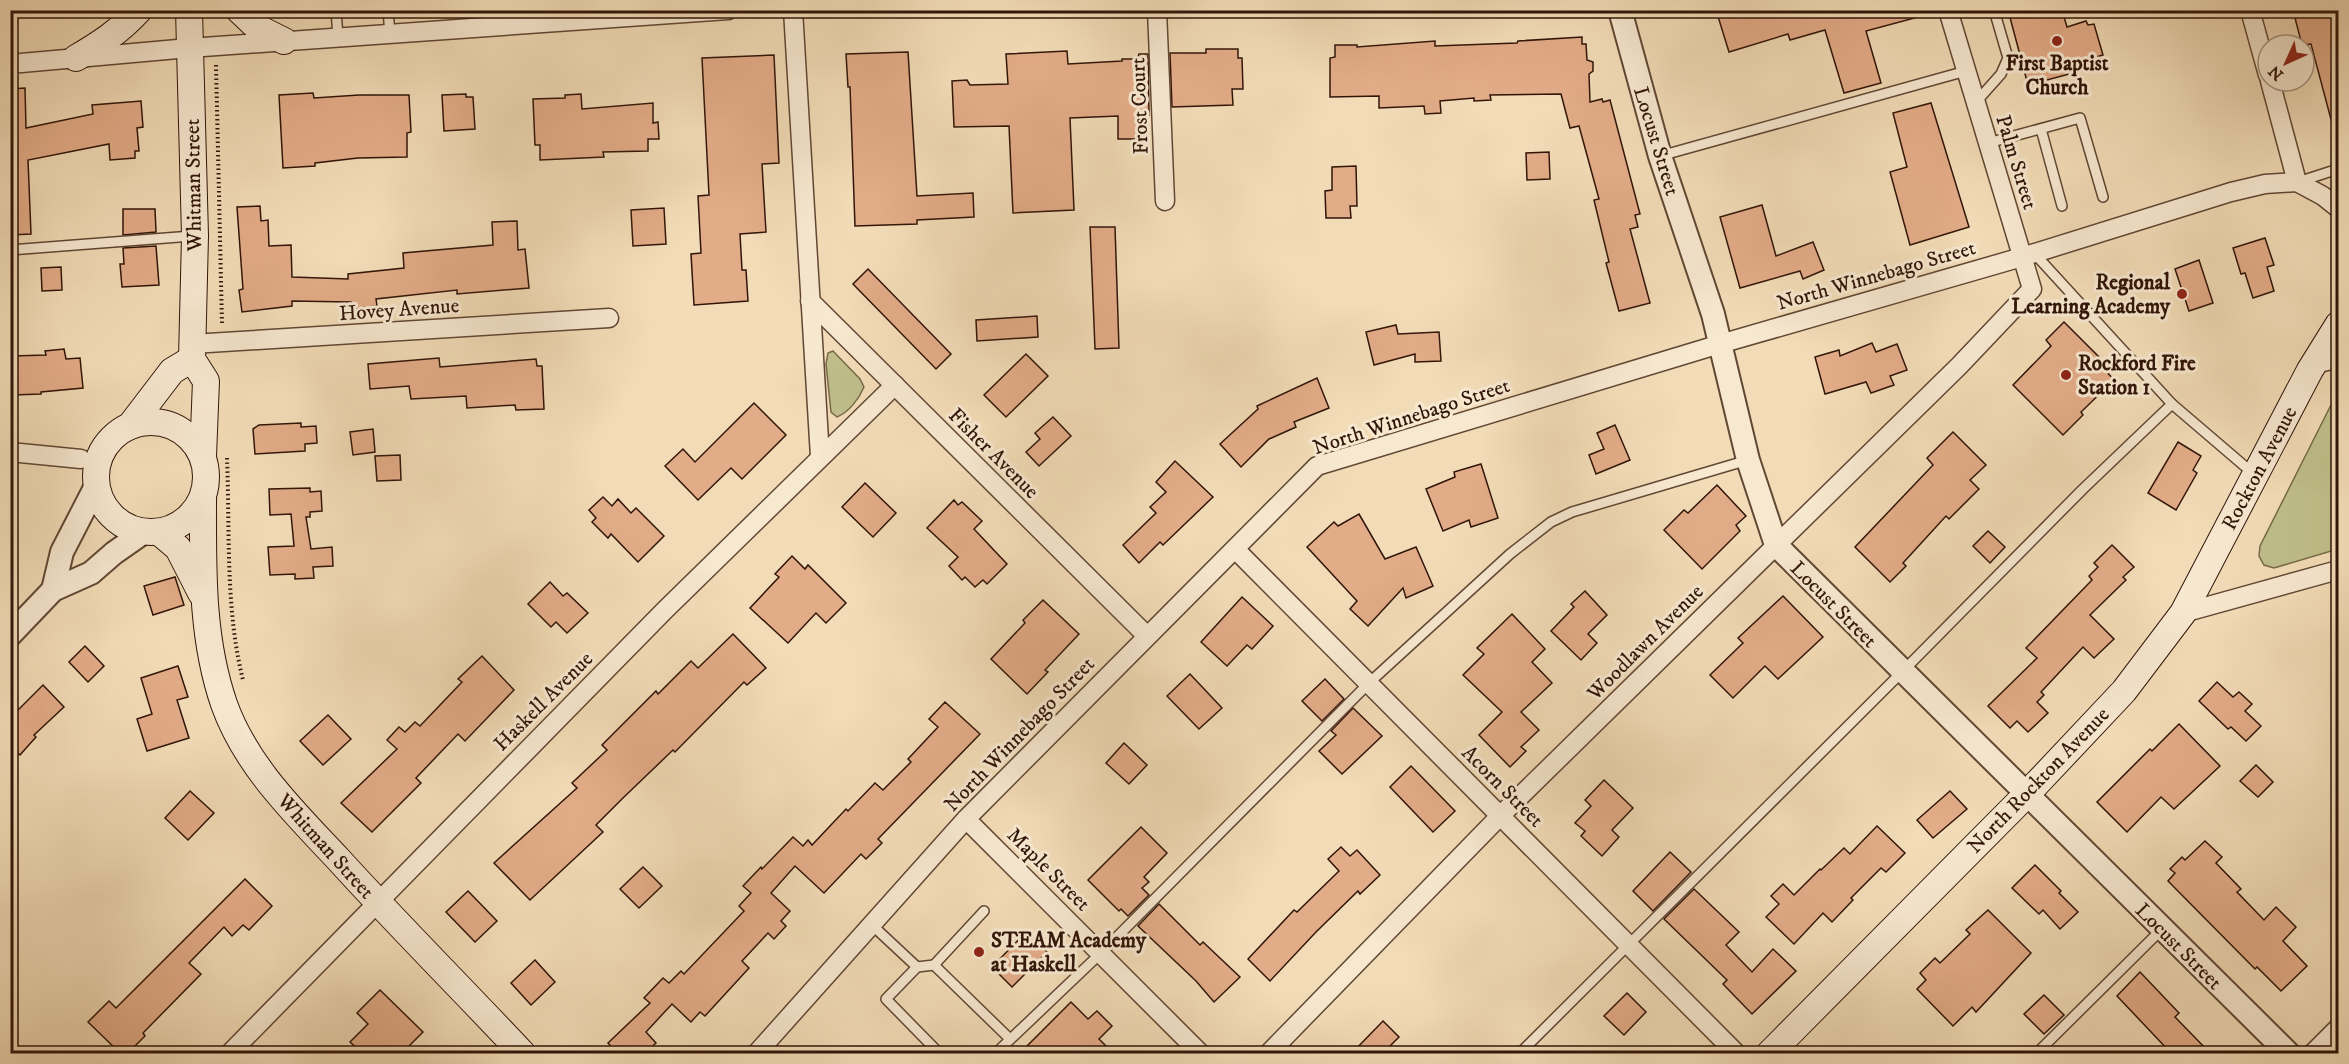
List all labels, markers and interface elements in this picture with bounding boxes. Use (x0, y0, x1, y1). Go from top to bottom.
north arrow (2256, 33, 2316, 93)
marker: First Baptist Church (2050, 34, 2064, 48)
place label: First Baptist Church (2006, 51, 2109, 101)
street label: Frost Court (1125, 57, 1155, 155)
text: N (2264, 61, 2288, 85)
street label: Locust Street (1627, 84, 1685, 199)
street label: Palm Street (1989, 112, 2043, 213)
street label: Whitman Street (180, 118, 208, 253)
street label: North Winnebago Street (1774, 235, 1979, 317)
place label: Regional Learning Academy (2011, 270, 2171, 320)
marker: Regional Learning Academy (2175, 287, 2189, 301)
street label: Hovey Avenue (338, 293, 460, 327)
place label: Rockford Fire Station 1 (2078, 351, 2196, 401)
marker: Rockford Fire Station 1 (2059, 368, 2073, 382)
street label: North Winnebago Street (1310, 373, 1513, 461)
street label: Rockton Avenue (2216, 402, 2304, 535)
street label: Fisher Avenue (942, 403, 1044, 505)
street label: Locust Street (1784, 556, 1882, 654)
street label: Woodlawn Avenue (1581, 579, 1709, 707)
street label: Haskell Avenue (488, 646, 599, 757)
street label: North Winnebago Street (939, 652, 1101, 818)
street label: North Rockton Avenue (1962, 702, 2115, 859)
street label: Acorn Street (1456, 740, 1549, 833)
street label: Whitman Street (271, 788, 380, 905)
street label: Maple Street (1001, 822, 1096, 917)
street label: Locust Street (2129, 898, 2227, 996)
place label: STEAM Academy at Haskell (991, 928, 1147, 978)
marker: STEAM Academy at Haskell (972, 945, 986, 959)

